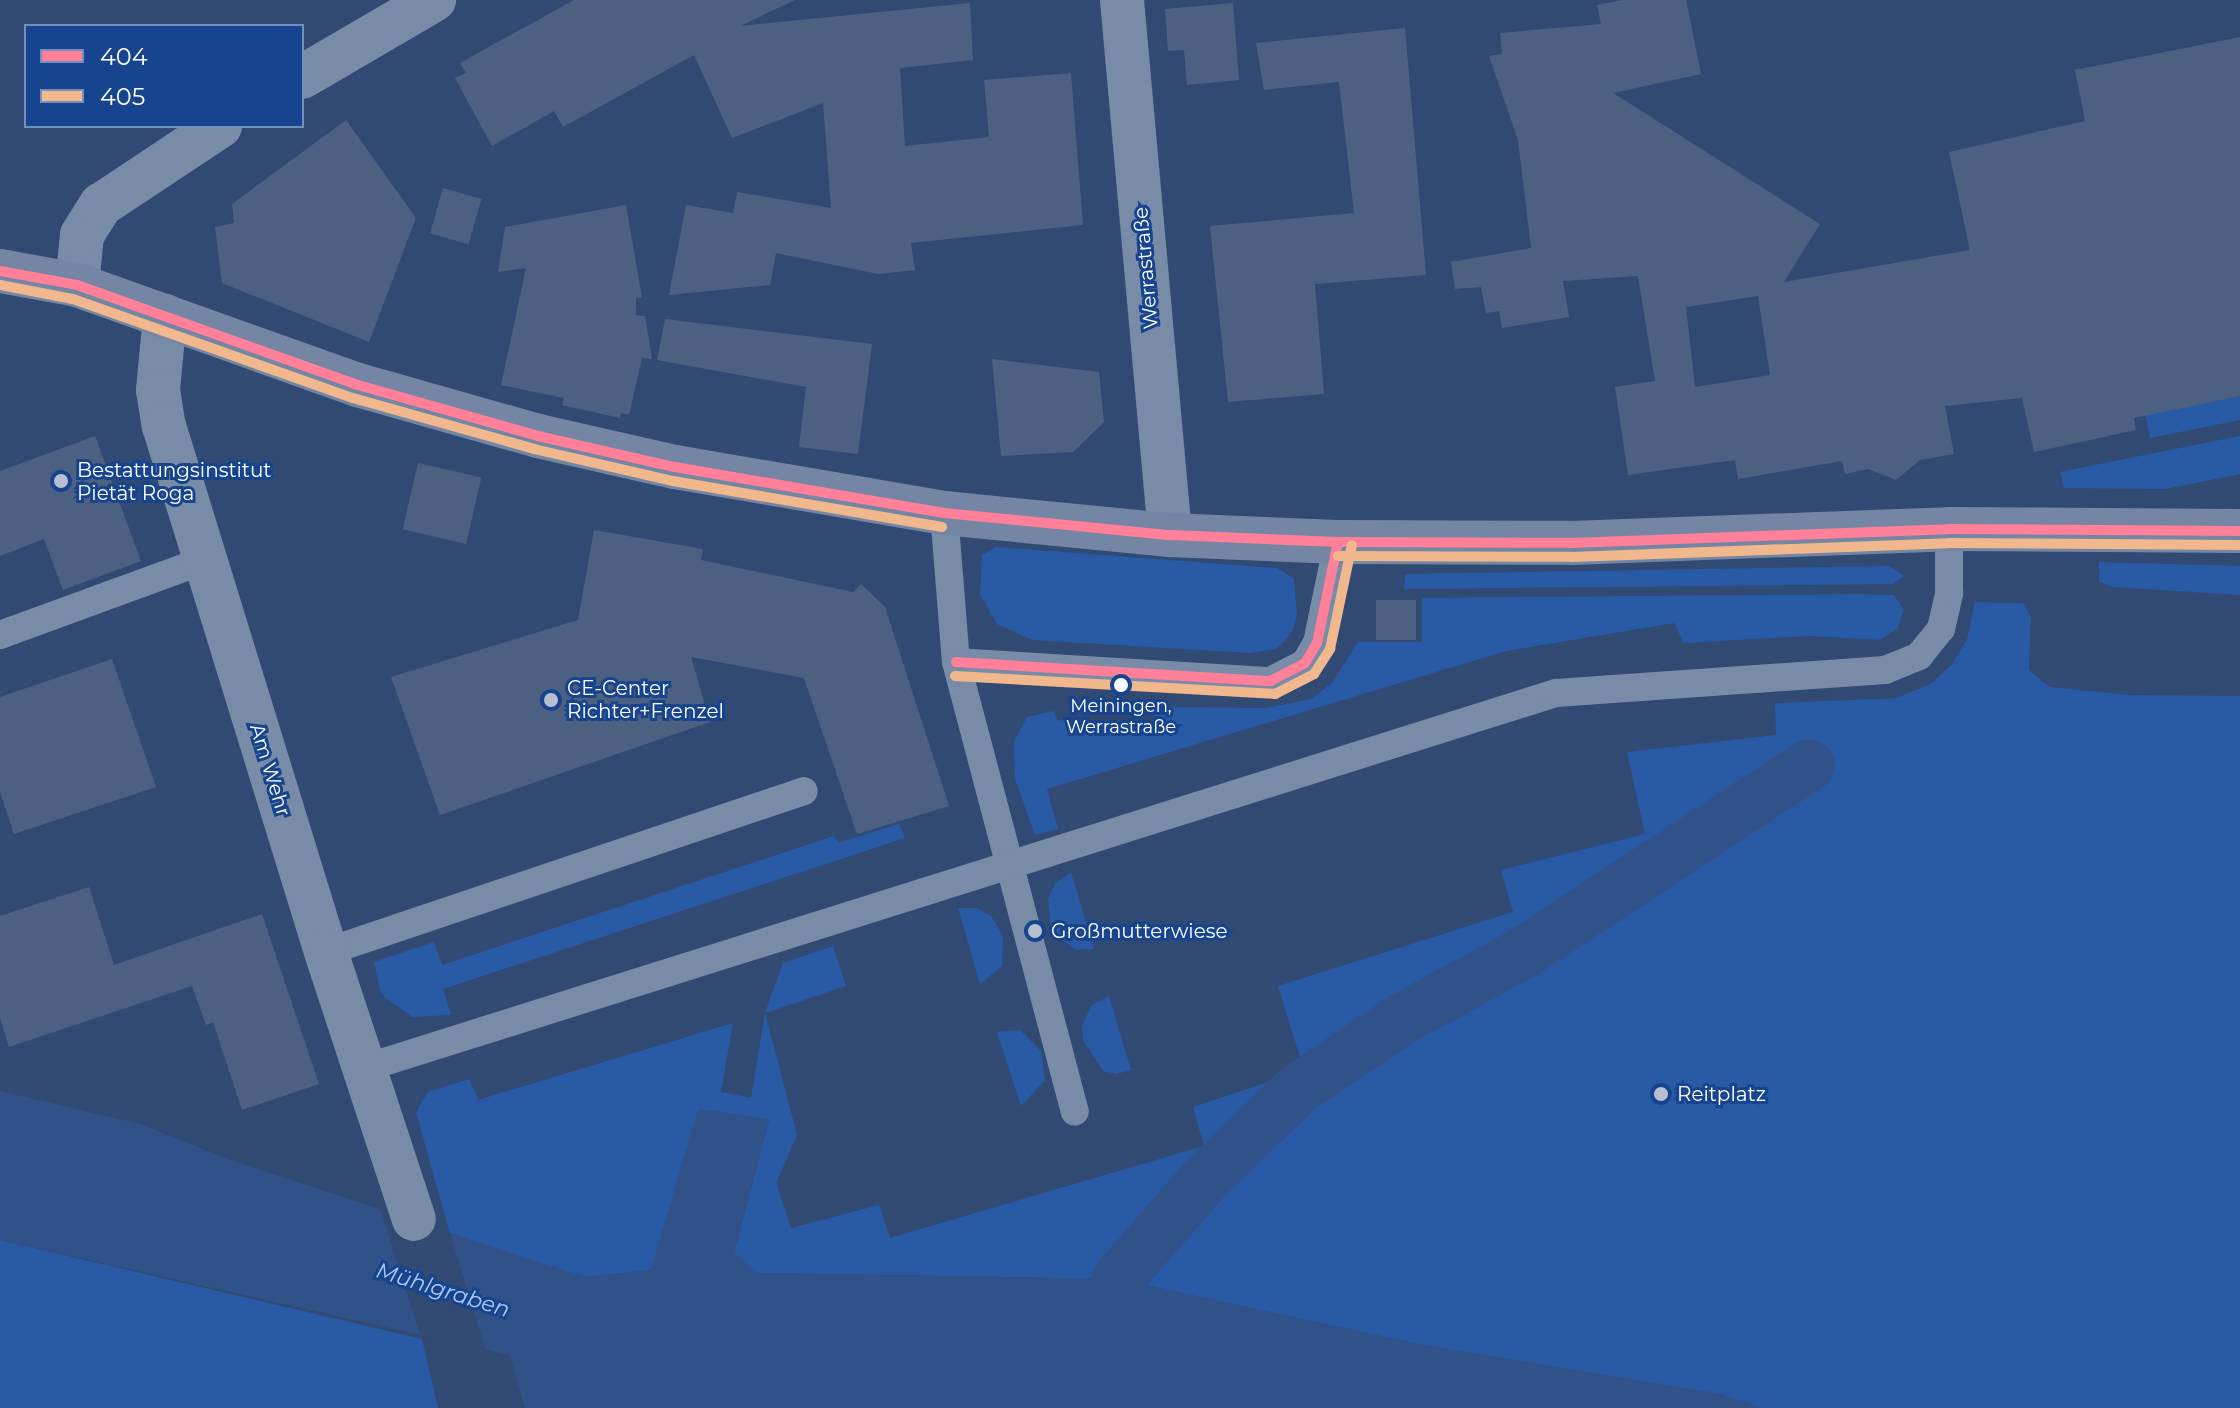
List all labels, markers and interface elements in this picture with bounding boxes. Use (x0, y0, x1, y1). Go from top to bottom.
legend (24, 24, 304, 128)
text: 404 (100, 42, 148, 71)
text: 405 (100, 82, 145, 111)
street label: Werrastraße (1129, 206, 1163, 330)
place label: Bestattungsinstitut Pietät Roga (77, 458, 271, 505)
marker: Bestattungsinstitut Pietät Roga (52, 472, 70, 490)
place label: CE-Center Richter+Frenzel (567, 676, 724, 723)
marker: Meiningen, Werrastraße (1113, 677, 1129, 693)
marker: CE-Center Richter+Frenzel (542, 691, 560, 709)
place label: Meiningen, Werrastraße (1066, 696, 1176, 738)
street label: Am Wehr (245, 721, 295, 819)
place label: Großmutterwiese (1051, 919, 1228, 943)
marker: Großmutterwiese (1026, 922, 1044, 940)
place label: Reitplatz (1677, 1082, 1766, 1106)
marker: Reitplatz (1652, 1085, 1670, 1103)
water label: Mühlgraben (373, 1257, 513, 1323)

